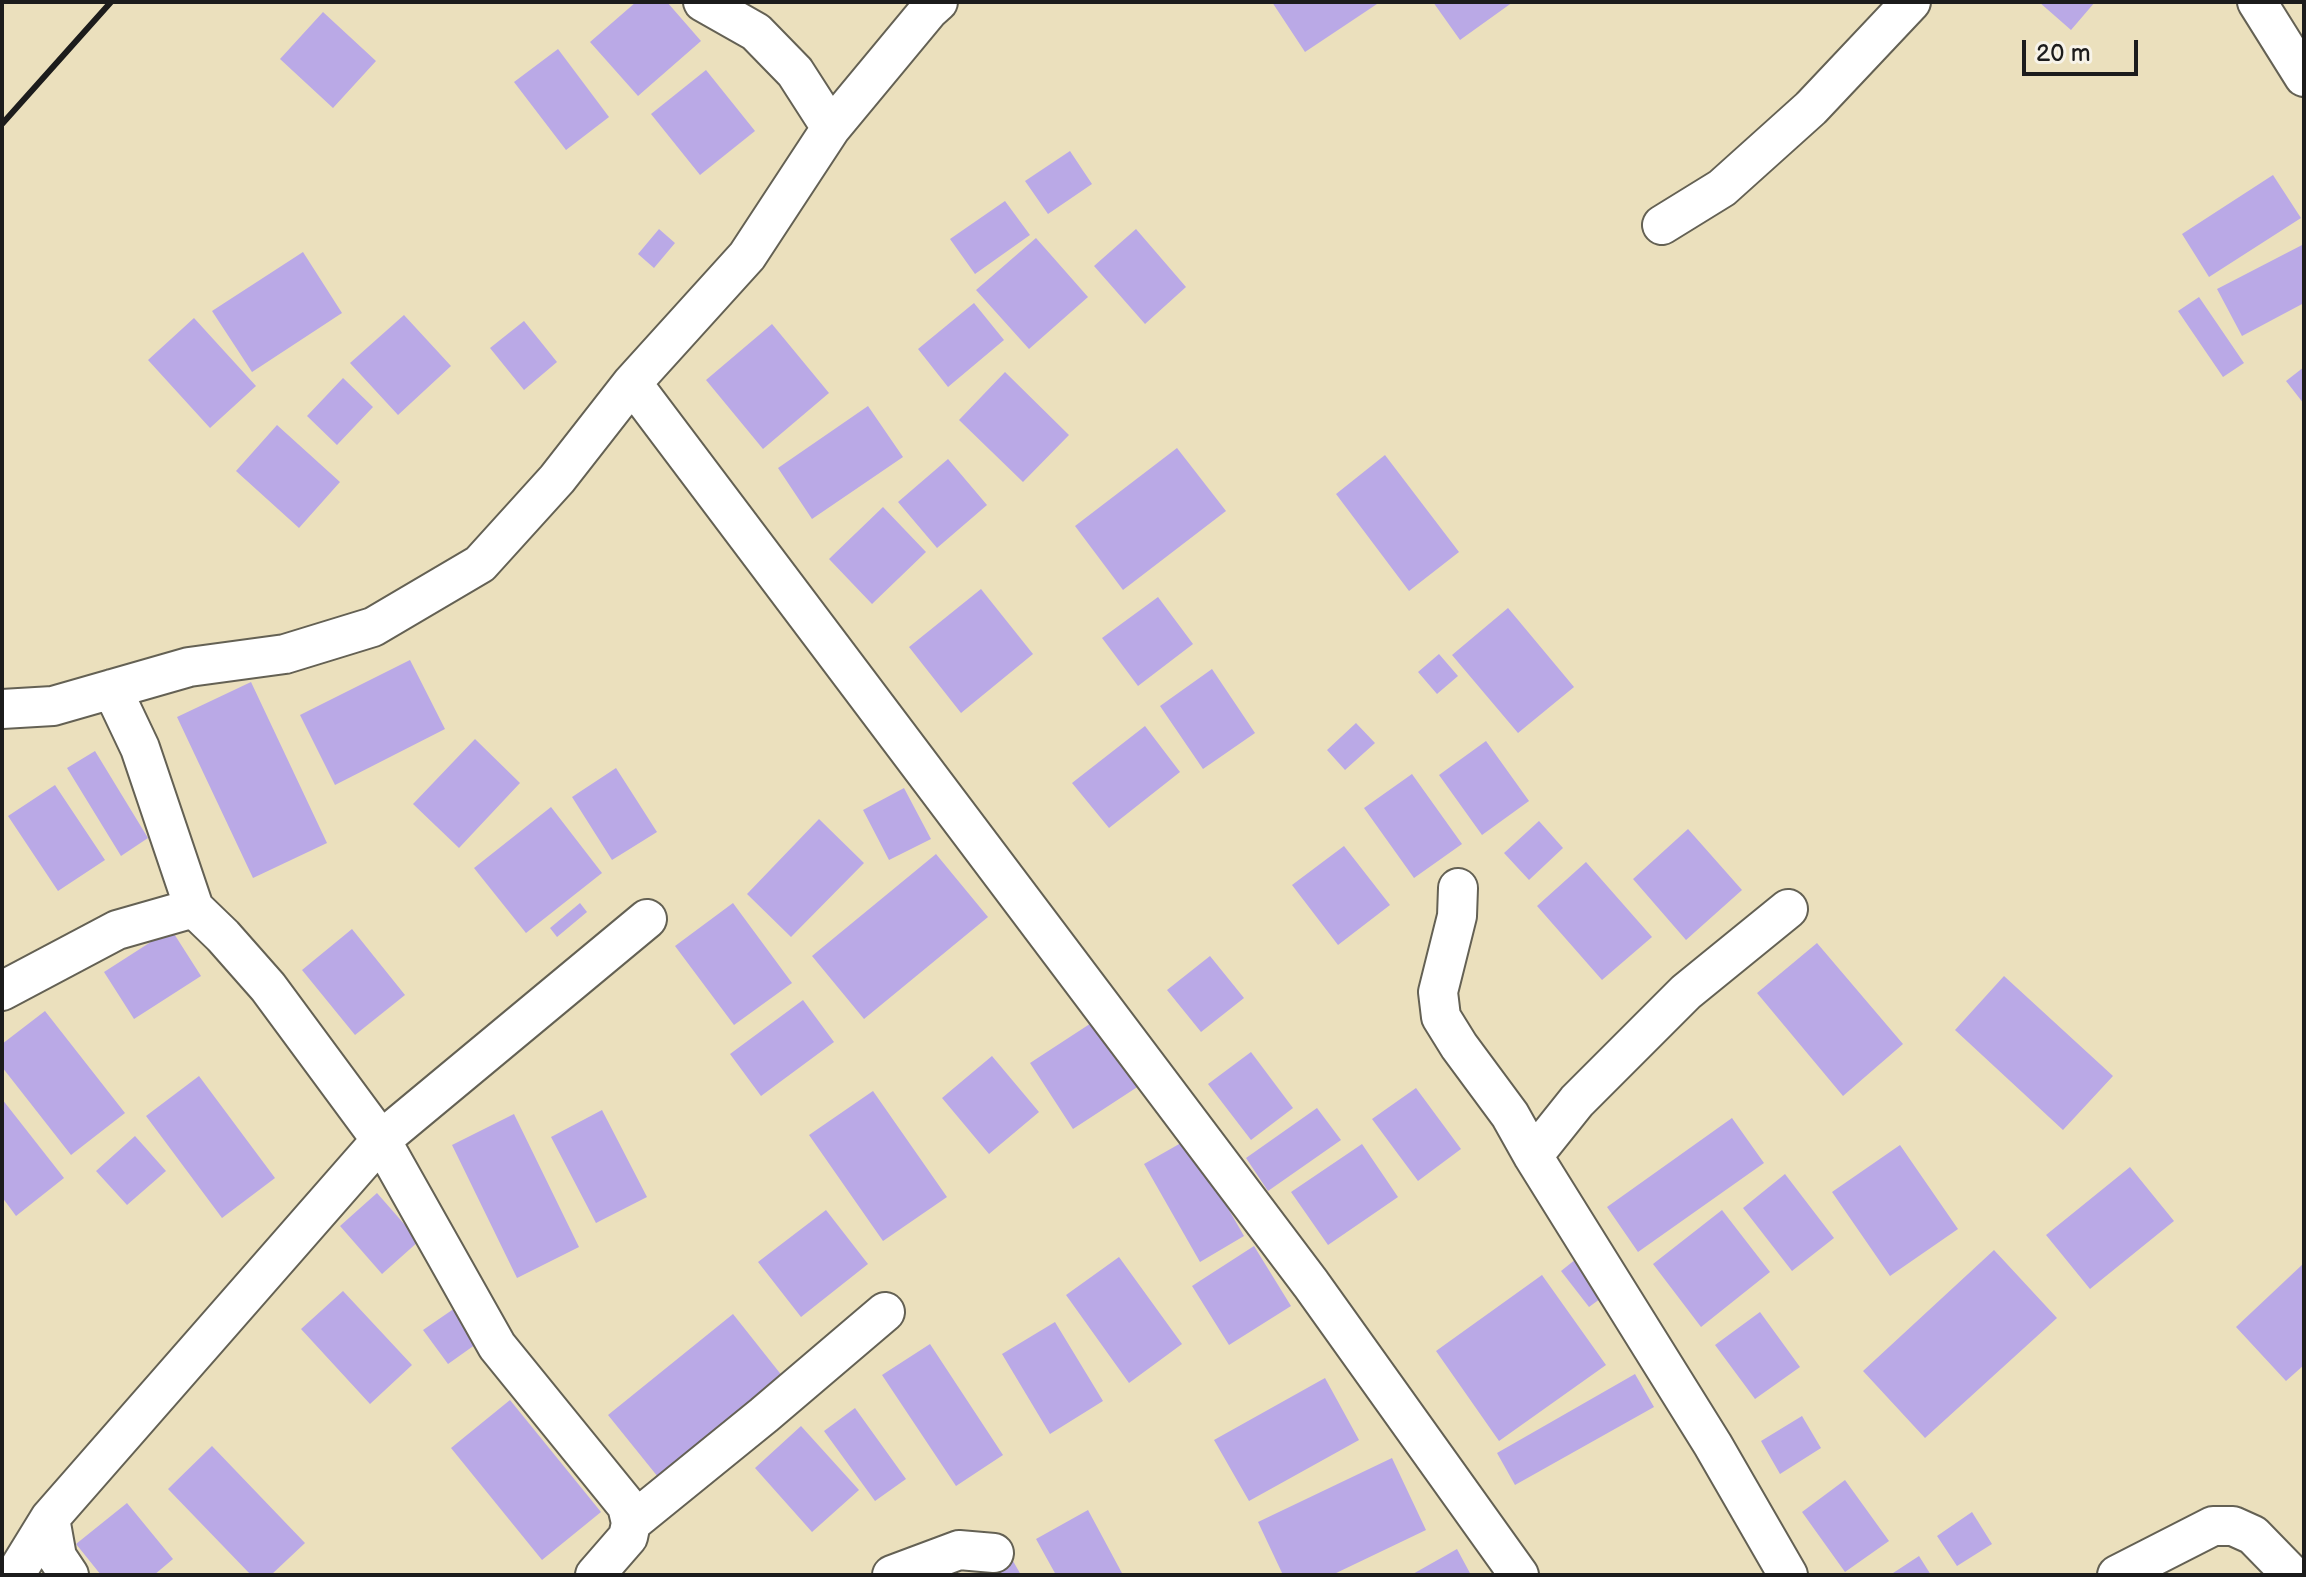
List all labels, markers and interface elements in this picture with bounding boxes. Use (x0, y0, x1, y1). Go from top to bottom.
scale bar (2026, 24, 2142, 74)
text: 20 m (2036, 39, 2091, 68)

